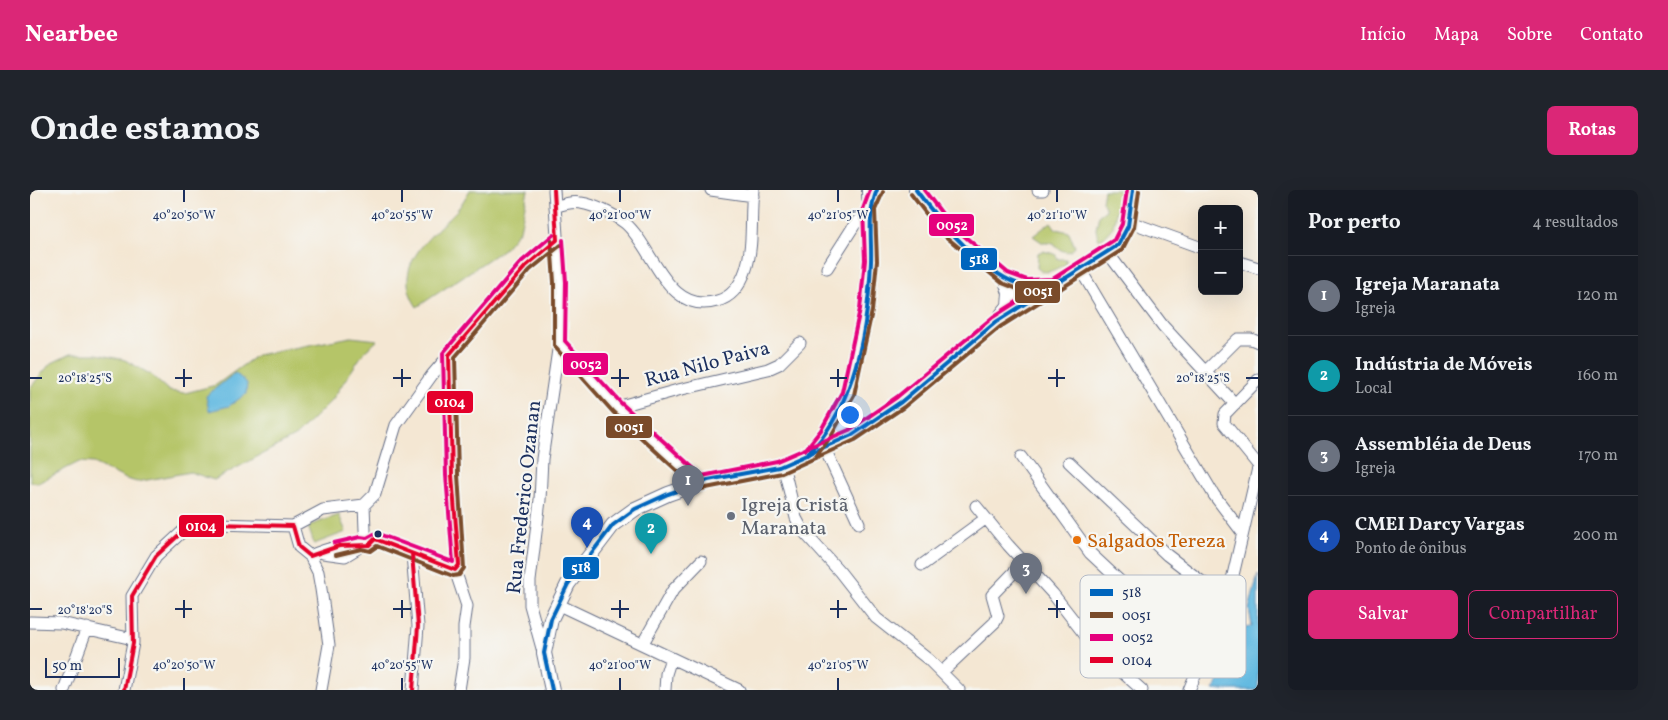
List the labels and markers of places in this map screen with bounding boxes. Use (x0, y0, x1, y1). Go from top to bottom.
pin: 1 (672, 465, 704, 506)
place label: Igreja Cristã Maranata (741, 492, 849, 543)
pin: 4 (571, 507, 603, 548)
marker: Igreja Cristã Maranata (725, 510, 737, 522)
pin: 2 (635, 513, 667, 554)
place label: Salgados Tereza (1087, 528, 1226, 556)
unlabelled marker (373, 529, 383, 539)
marker: Salgados Tereza (1071, 534, 1083, 546)
pin: 3 (1010, 553, 1042, 594)

